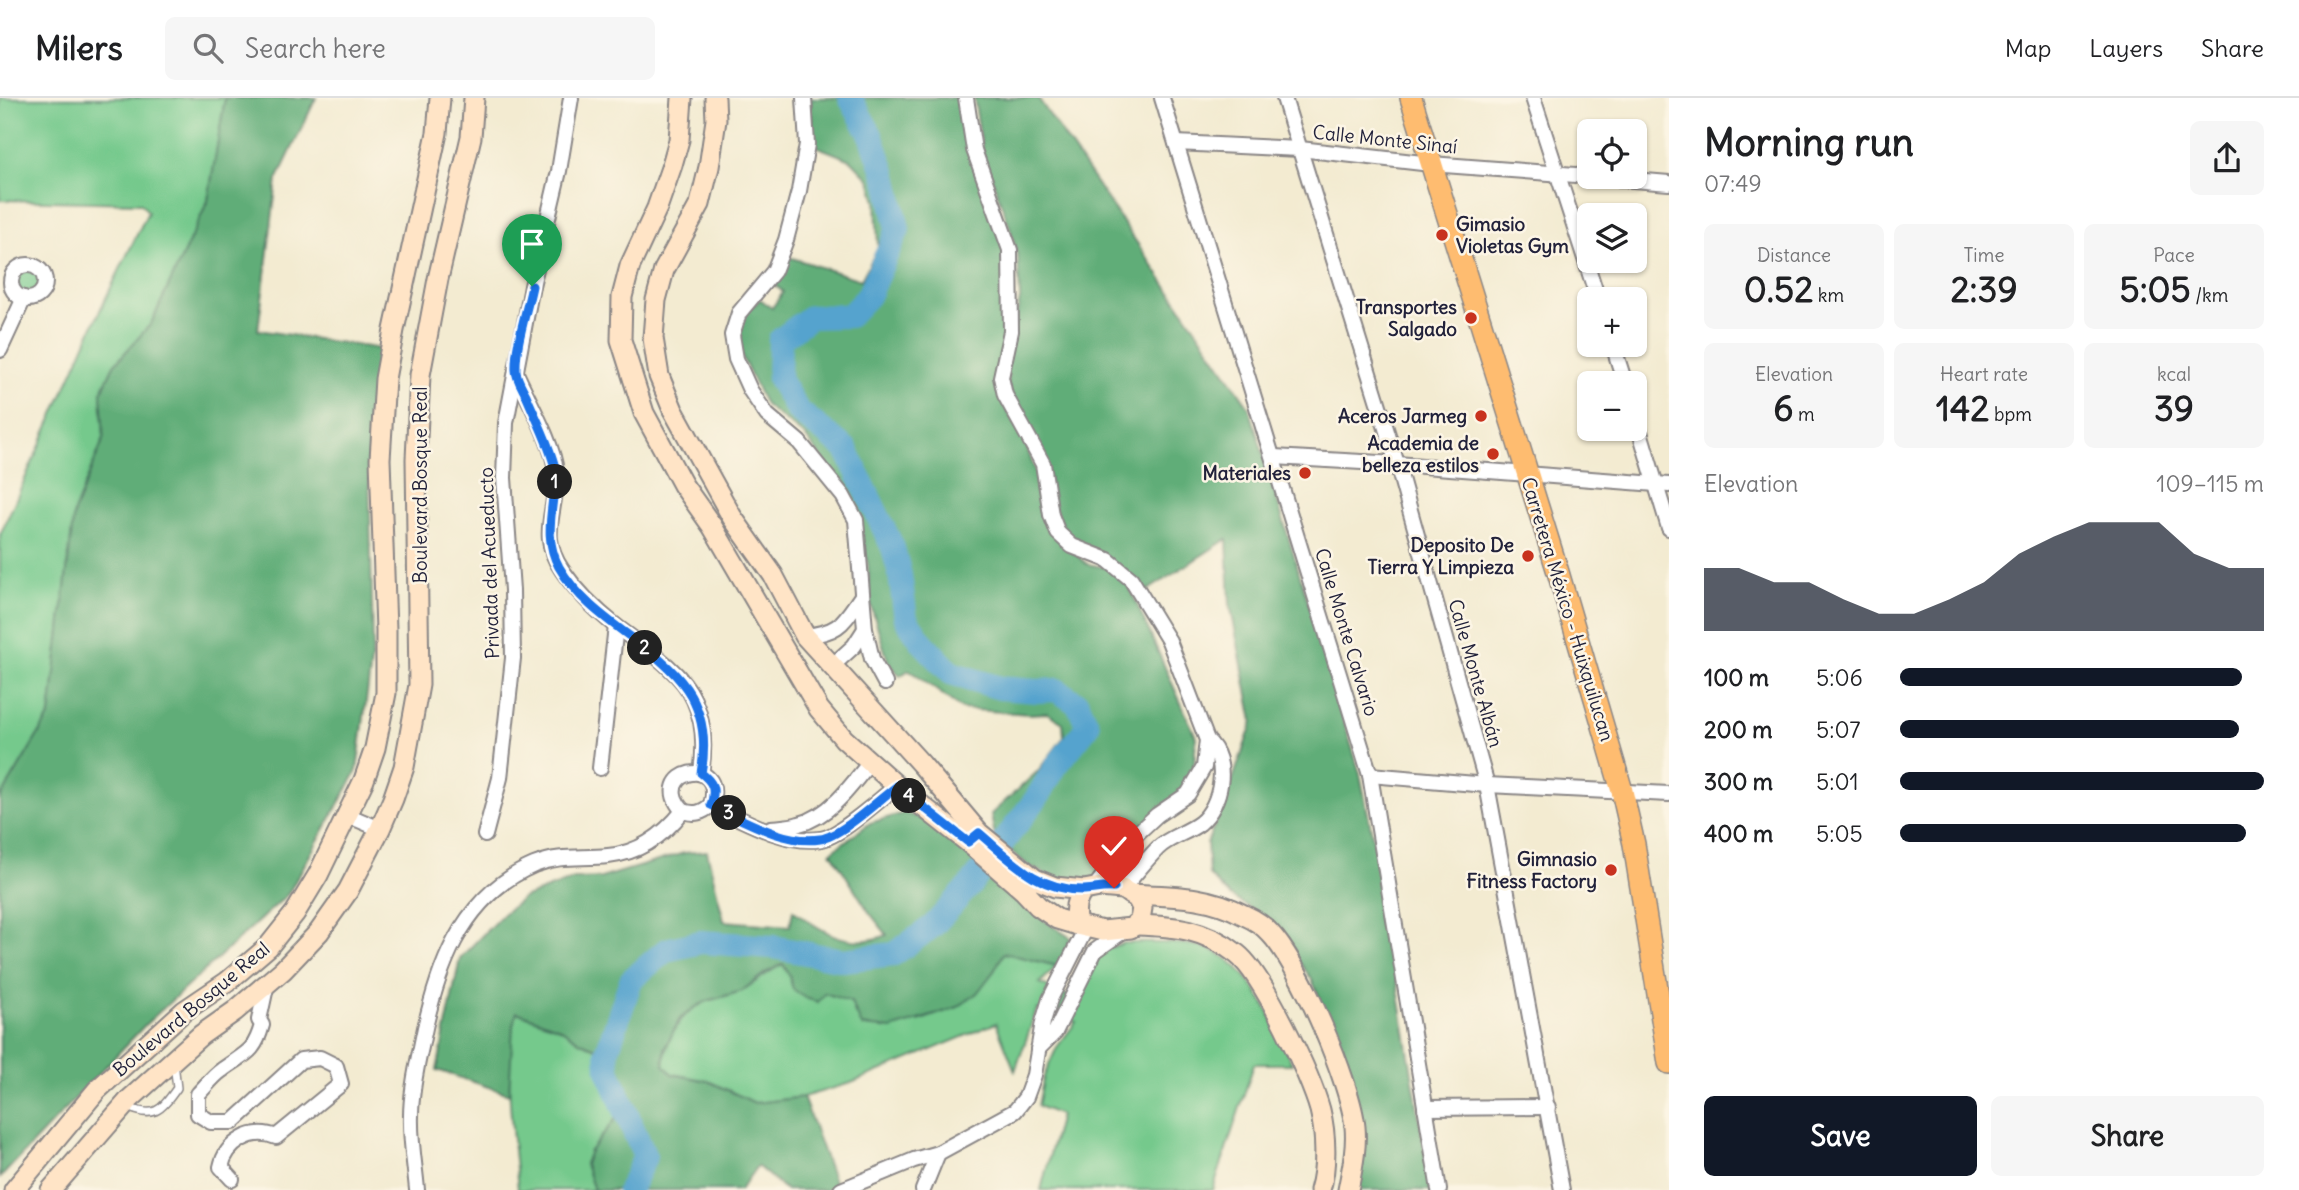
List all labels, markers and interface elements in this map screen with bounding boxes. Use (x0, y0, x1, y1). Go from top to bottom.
search box (165, 17, 655, 80)
text: Milers (35, 27, 123, 69)
icon: search (189, 29, 227, 67)
text: Search here (245, 32, 386, 65)
text: Map (2005, 33, 2051, 63)
text: Layers (2089, 33, 2163, 63)
text: Share (2201, 33, 2264, 63)
street label: Calle Monte Sinaí (1312, 119, 1458, 159)
map controls (1577, 119, 1647, 441)
button: locate (1577, 119, 1647, 189)
text: Morning run (1704, 119, 1914, 166)
button: share (2190, 121, 2264, 195)
text: 07:49 (1704, 169, 1762, 198)
button: layers (1577, 203, 1647, 273)
place label: Gimasio Violetas Gym (1456, 212, 1569, 258)
pin (502, 214, 562, 286)
icon: arrive (513, 225, 551, 263)
marker: Gimasio Violetas Gym (1434, 227, 1450, 243)
text: Distance (1757, 243, 1831, 267)
text: Time (1963, 243, 2005, 267)
text: Pace (2153, 243, 2195, 267)
text: 0.52 (1744, 267, 1813, 311)
text: 2:39 (1950, 267, 2018, 311)
text: 5:05 (2120, 267, 2191, 311)
text: km (1813, 283, 1844, 307)
text: /km (2191, 283, 2228, 307)
button: + (1577, 287, 1647, 357)
place label: Transportes Salgado (1356, 295, 1457, 341)
marker: Transportes Salgado (1463, 310, 1479, 326)
text: Elevation (1755, 362, 1833, 386)
text: Heart rate (1940, 362, 2028, 386)
text: kcal (2157, 362, 2191, 386)
button: − (1577, 371, 1647, 441)
text: 6 (1773, 386, 1794, 430)
text: 142 (1936, 386, 1989, 430)
text: 39 (2154, 386, 2194, 430)
street label: Boulevard Bosque Real (408, 387, 432, 584)
text: m (1794, 402, 1815, 426)
text: bpm (1989, 402, 2032, 426)
place label: Aceros Jarmeg (1338, 404, 1467, 428)
marker: Aceros Jarmeg (1473, 408, 1489, 424)
place label: Academia de belleza estilos (1362, 431, 1479, 477)
marker: Academia de belleza estilos (1485, 446, 1501, 462)
place label: Materiales (1202, 461, 1291, 485)
pin: 1 (538, 464, 572, 500)
marker: Materiales (1297, 465, 1313, 481)
street label: Privada del Acueducto (474, 467, 504, 659)
text: 1 (551, 469, 558, 493)
text: Elevation (1704, 469, 1798, 498)
text: 109–115 m (2156, 469, 2264, 498)
street label: Carretera México - Huixquilucan (1516, 474, 1620, 744)
place label: Deposito De Tierra Y Limpieza (1367, 533, 1514, 579)
street label: Calle Monte Calvario (1310, 545, 1384, 719)
marker: Deposito De Tierra Y Limpieza (1520, 548, 1536, 564)
street label: Calle Monte Albán (1443, 596, 1509, 750)
pin: 2 (628, 630, 662, 666)
text: 2 (639, 635, 650, 659)
text: 100 m (1704, 663, 1769, 692)
text: 5:06 (1816, 663, 1863, 692)
text: 200 m (1704, 715, 1773, 744)
text: 5:07 (1816, 715, 1861, 744)
text: 300 m (1704, 767, 1773, 796)
text: 5:01 (1816, 767, 1859, 796)
pin: 4 (892, 778, 926, 814)
text: 4 (903, 783, 914, 807)
pin: 3 (712, 796, 746, 830)
text: 3 (723, 800, 734, 824)
pin (1084, 816, 1144, 888)
text: 400 m (1704, 819, 1773, 848)
text: 5:05 (1816, 819, 1863, 848)
icon: check (1095, 827, 1133, 865)
place label: Gimnasio Fitness Factory (1467, 847, 1597, 893)
marker: Gimnasio Fitness Factory (1603, 862, 1619, 878)
street label: Boulevard Bosque Real (108, 936, 274, 1082)
button: Save (1704, 1096, 1977, 1176)
button: Share (1991, 1096, 2264, 1176)

